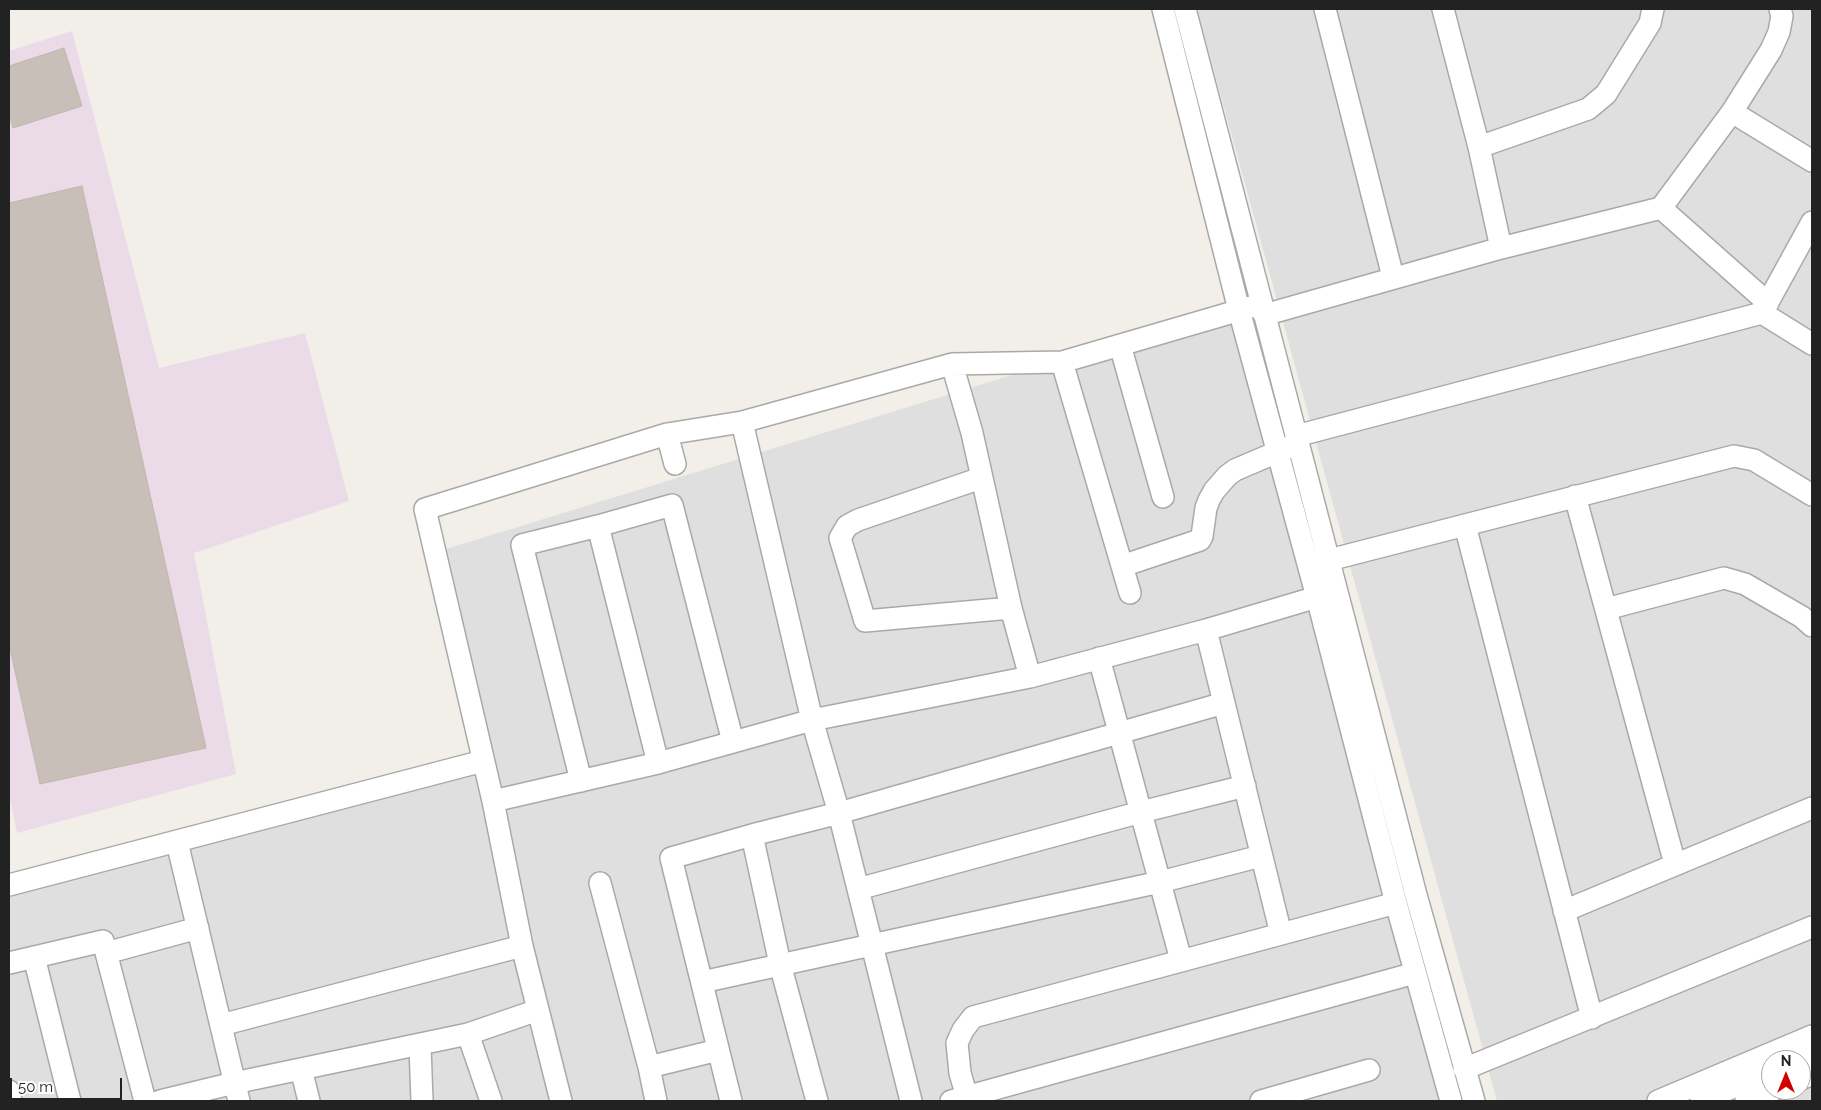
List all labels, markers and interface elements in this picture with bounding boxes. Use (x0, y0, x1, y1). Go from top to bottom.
north arrow (1761, 1050, 1811, 1100)
text: N (1781, 1053, 1791, 1069)
scale bar (12, 1068, 125, 1100)
text: 50 m (18, 1078, 53, 1096)

